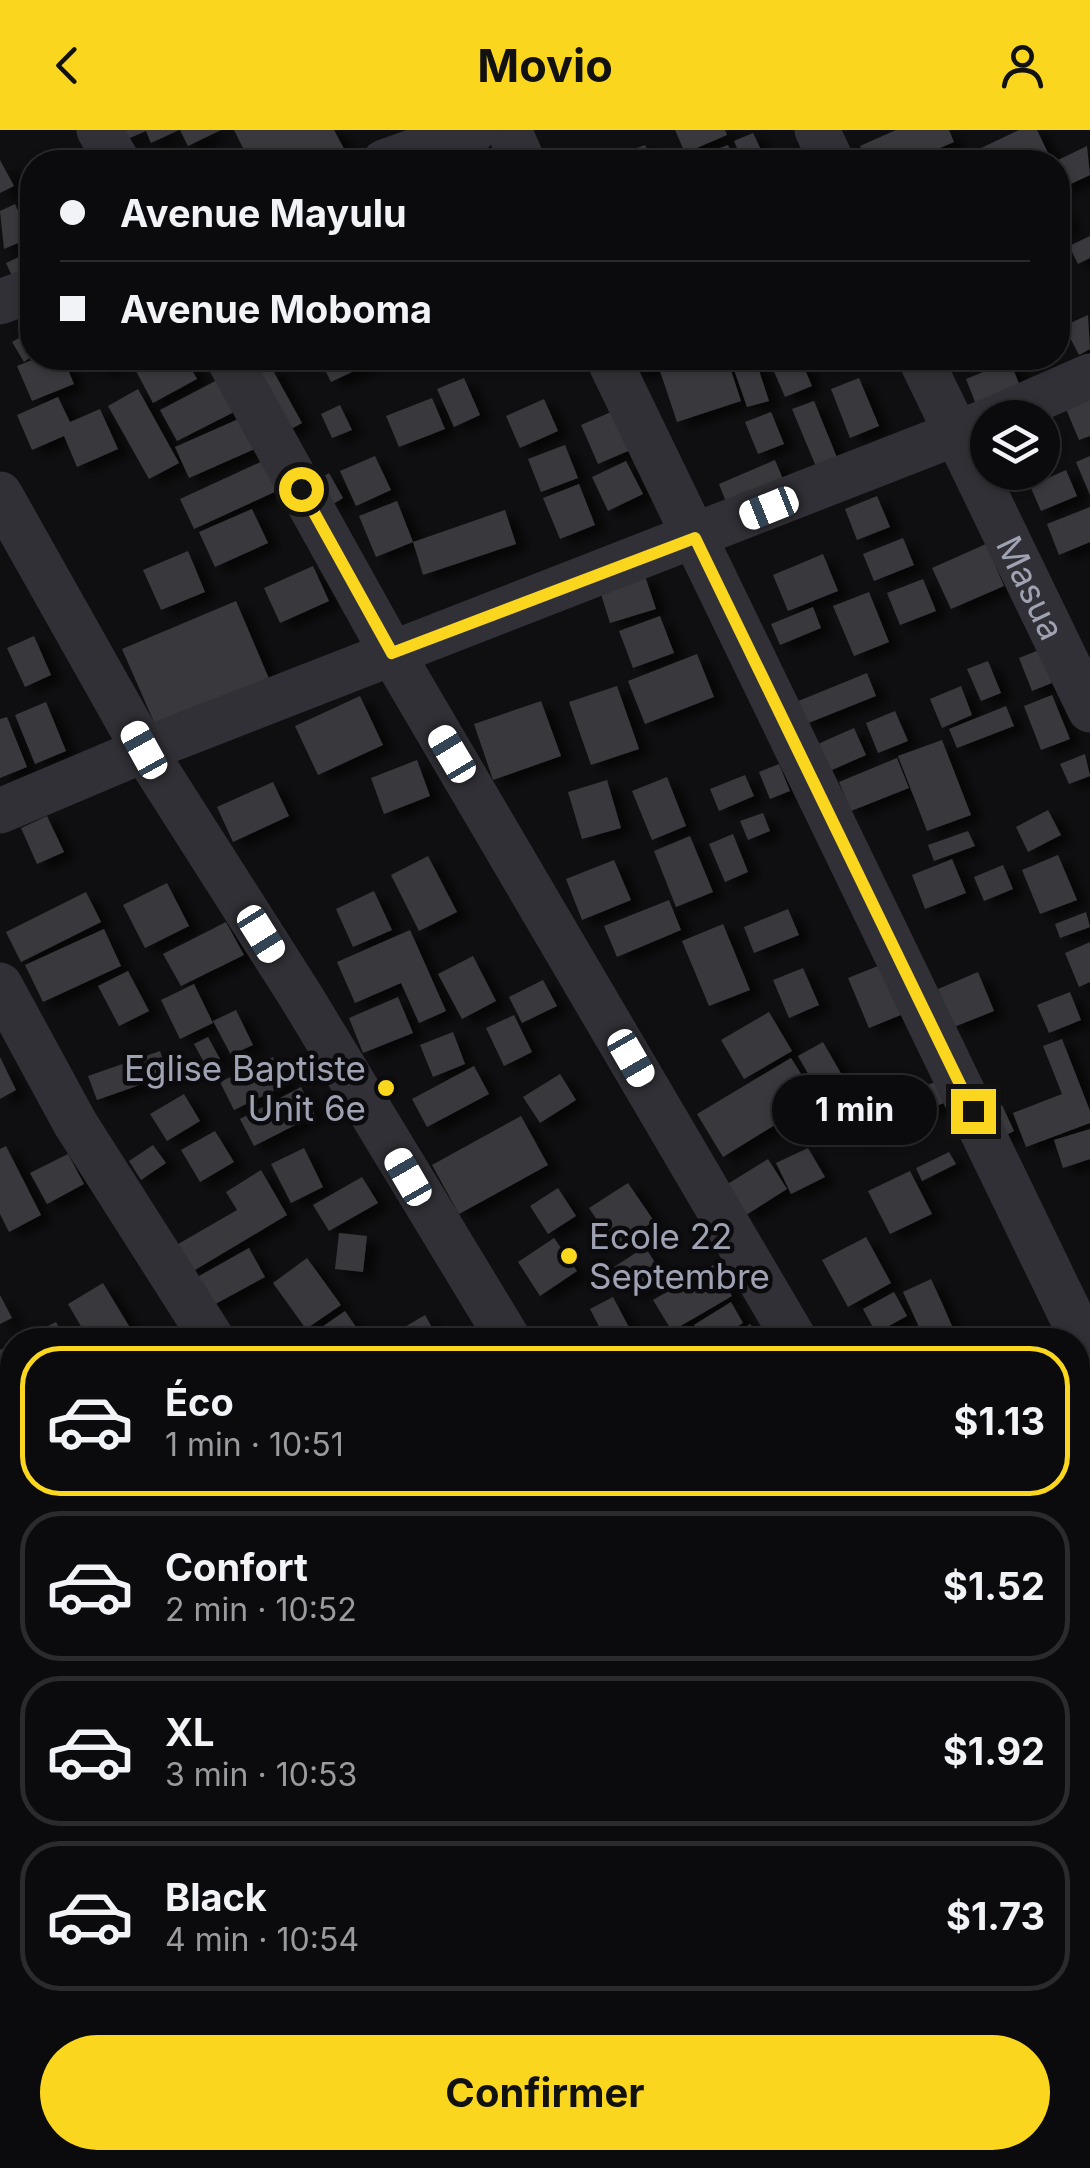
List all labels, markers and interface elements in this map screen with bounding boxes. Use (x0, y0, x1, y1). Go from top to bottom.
icon: back (40, 38, 95, 93)
text: Movio (477, 38, 613, 93)
icon: person (995, 38, 1050, 93)
text: Avenue Mayulu (120, 190, 407, 236)
text: Avenue Moboma (120, 286, 432, 332)
map controls (970, 400, 1060, 490)
button: layers (970, 400, 1060, 490)
route start (279, 467, 324, 512)
car (736, 483, 802, 533)
street label: Masua (988, 529, 1074, 646)
car (116, 716, 172, 784)
car (424, 721, 480, 787)
car (232, 901, 290, 967)
car (603, 1025, 659, 1091)
place label: Eglise Baptiste Unit 6e (124, 1047, 366, 1129)
callout: 1 min (773, 1076, 938, 1146)
marker: Eglise Baptiste Unit 6e (375, 1077, 397, 1099)
route end (951, 1089, 996, 1134)
text: 1 min (815, 1090, 894, 1129)
car (380, 1144, 436, 1210)
place label: Ecole 22 Septembre (589, 1215, 770, 1297)
marker: Ecole 22 Septembre (558, 1245, 580, 1267)
icon: car (45, 1376, 135, 1466)
text: Éco (165, 1379, 234, 1425)
text: $1.13 (954, 1398, 1045, 1444)
text: 1 min · 10:51 (165, 1425, 344, 1464)
icon: car (45, 1541, 135, 1631)
text: Confort (165, 1544, 308, 1590)
text: $1.52 (943, 1563, 1045, 1609)
text: 2 min · 10:52 (165, 1590, 357, 1629)
icon: car (45, 1706, 135, 1796)
text: XL (165, 1709, 215, 1755)
text: $1.92 (943, 1728, 1045, 1774)
text: 3 min · 10:53 (165, 1755, 357, 1794)
icon: car (45, 1871, 135, 1961)
text: Black (165, 1874, 267, 1920)
text: $1.73 (946, 1893, 1045, 1939)
text: 4 min · 10:54 (165, 1920, 359, 1959)
button: Confirmer (40, 2035, 1050, 2150)

